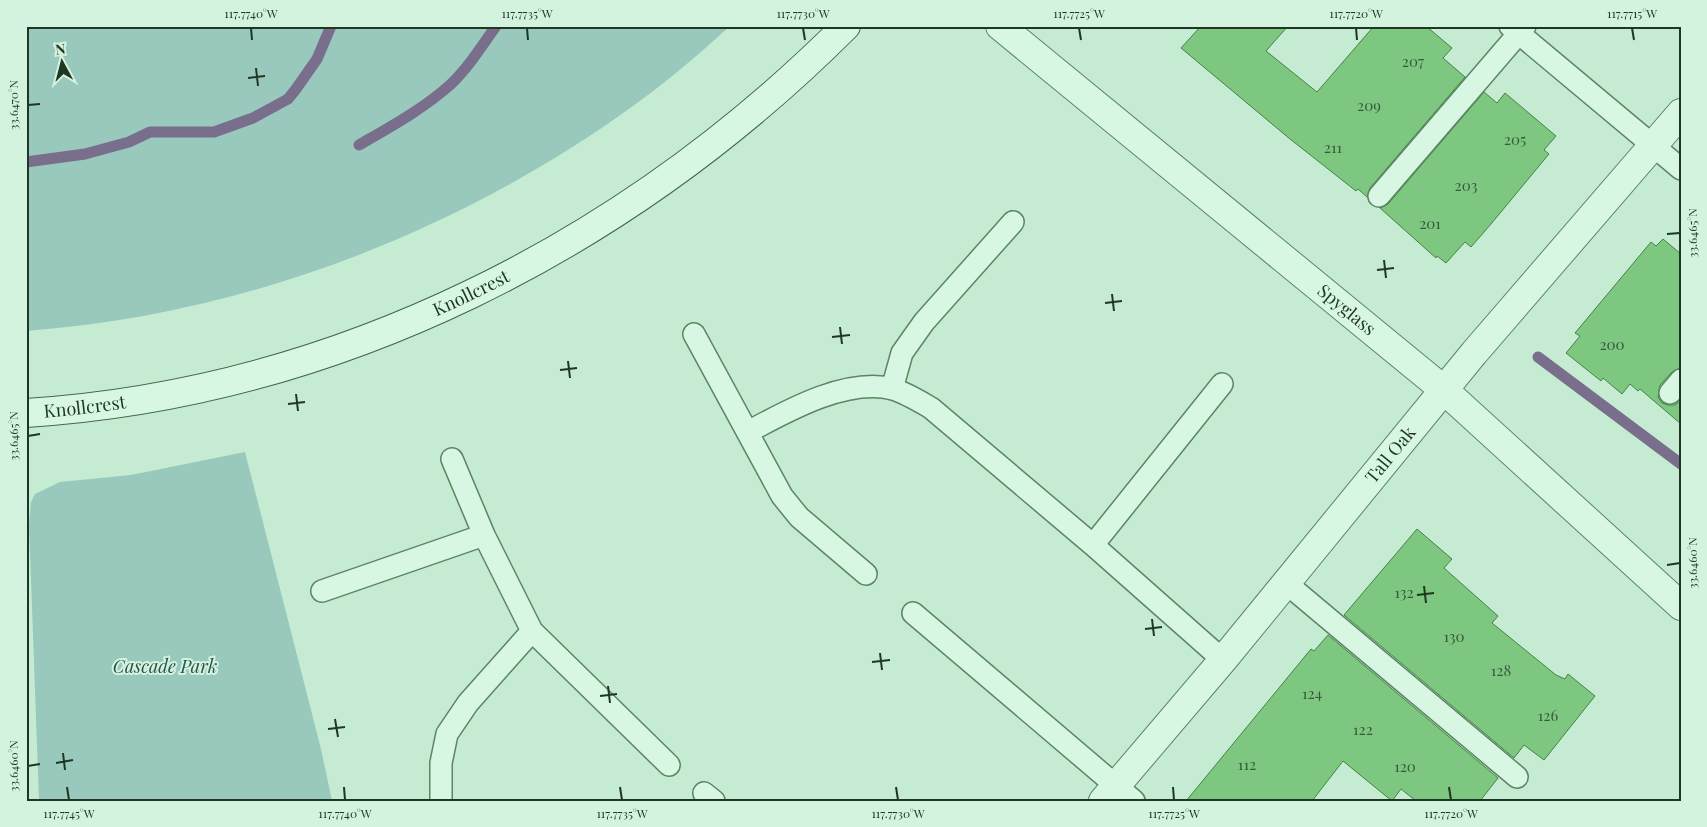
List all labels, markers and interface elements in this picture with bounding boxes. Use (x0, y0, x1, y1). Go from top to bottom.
text: 117.7740°W (224, 5, 278, 21)
text: 117.7735°W (501, 5, 553, 21)
text: 117.7730°W (776, 5, 830, 21)
text: 117.7725°W (1053, 5, 1105, 21)
text: 117.7720°W (1329, 5, 1383, 21)
text: 117.7715°W (1607, 5, 1657, 21)
north arrow (38, 38, 88, 88)
text: N (54, 39, 67, 59)
house number: 207 (1402, 51, 1424, 71)
text: 33.6470°N (5, 79, 21, 130)
house number: 209 (1357, 95, 1381, 115)
house number: 205 (1504, 129, 1526, 149)
house number: 211 (1324, 137, 1343, 157)
house number: 203 (1455, 175, 1478, 195)
text: 33.6465°N (1684, 208, 1700, 258)
house number: 201 (1419, 213, 1441, 233)
street label: Knollcrest (429, 264, 514, 321)
street label: Spyglass (1313, 278, 1381, 340)
house number: 200 (1599, 334, 1625, 354)
street label: Knollcrest (43, 389, 128, 423)
text: 33.6465°N (5, 411, 21, 461)
street label: Tall Oak (1359, 421, 1420, 488)
text: 33.6460°N (1684, 537, 1700, 589)
house number: 132 (1394, 582, 1414, 602)
house number: 130 (1443, 626, 1465, 646)
park label: Cascade Park (113, 654, 217, 678)
house number: 128 (1491, 660, 1511, 680)
house number: 124 (1302, 683, 1322, 703)
house number: 126 (1538, 705, 1558, 725)
house number: 122 (1353, 719, 1373, 739)
text: 33.6460°N (5, 740, 21, 792)
house number: 112 (1238, 754, 1256, 774)
house number: 120 (1394, 756, 1416, 776)
text: 117.7745°W (43, 805, 95, 821)
text: 117.7740°W (318, 805, 372, 821)
text: 117.7735°W (596, 805, 648, 821)
text: 117.7730°W (871, 805, 925, 821)
text: 117.7725°W (1148, 805, 1200, 821)
text: 117.7720°W (1424, 805, 1478, 821)

